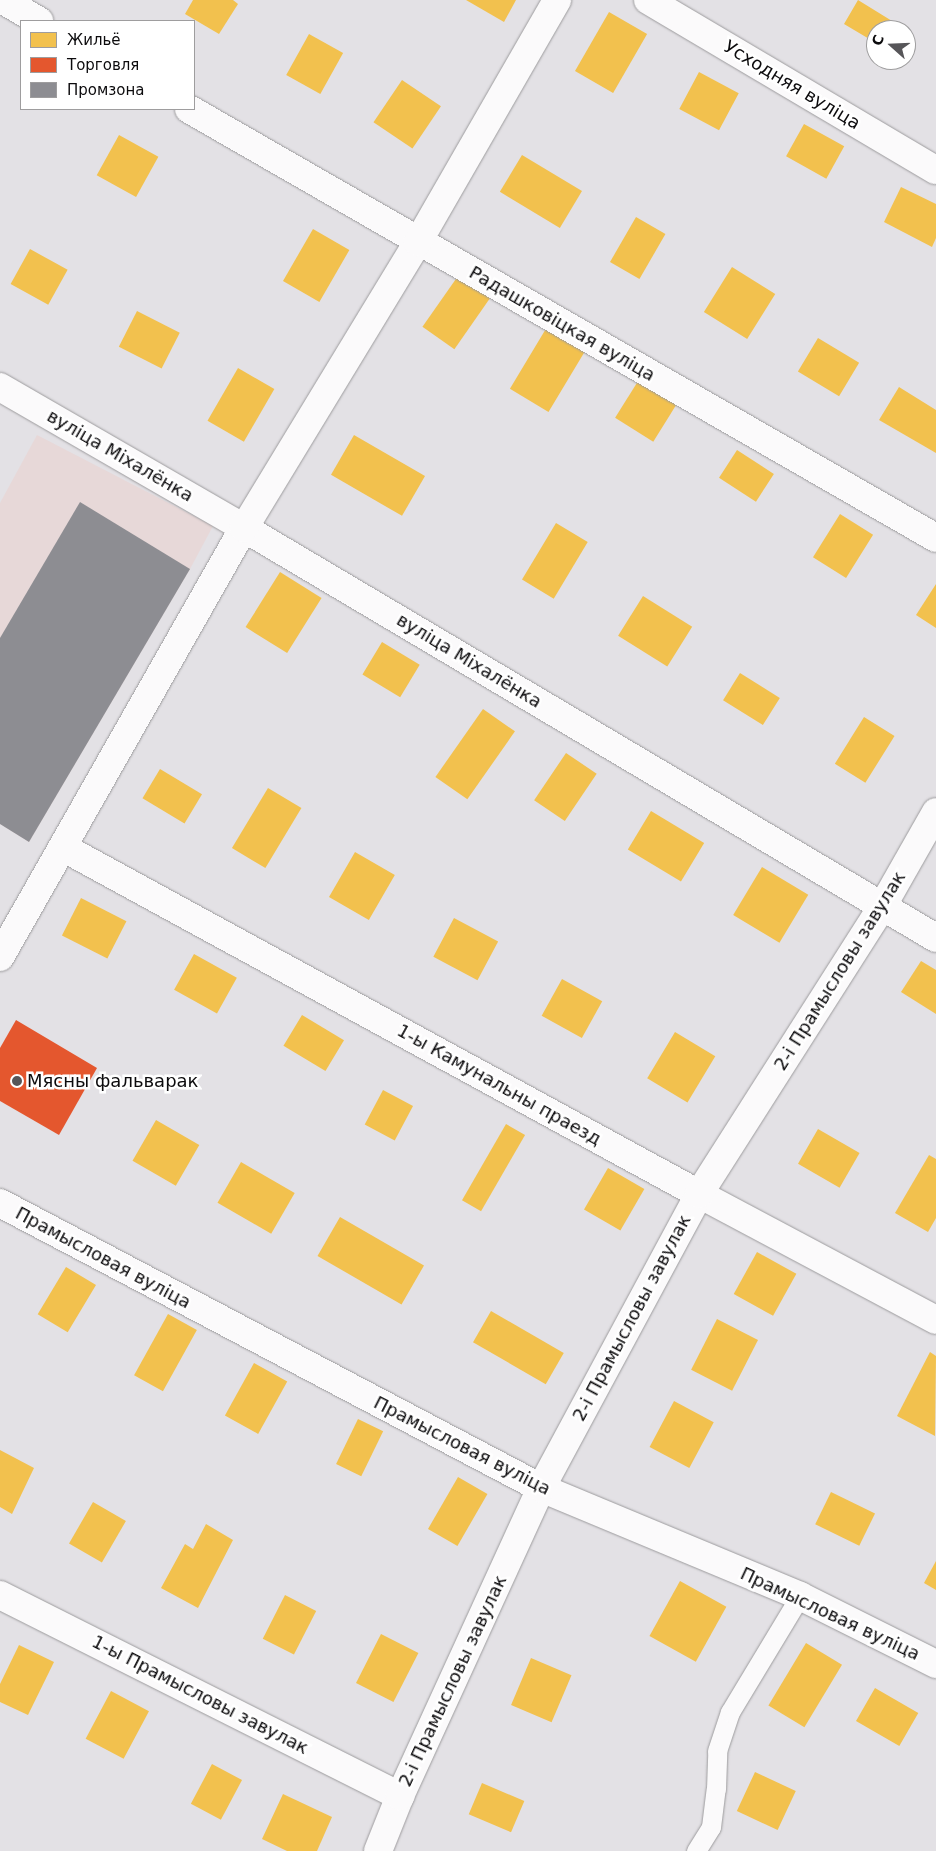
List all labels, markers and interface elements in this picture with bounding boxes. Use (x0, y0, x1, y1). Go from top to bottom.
legend (20, 20, 195, 110)
north arrow (866, 20, 916, 70)
text: Жильё (67, 31, 121, 49)
text: С (869, 33, 887, 48)
street label: Усходняя вуліца (720, 36, 864, 134)
text: Торговля (67, 56, 139, 74)
text: Промзона (67, 81, 144, 99)
street label: Радашковіцкая вуліца (465, 262, 659, 386)
street label: вуліца Міхалёнка (43, 405, 197, 507)
street label: вуліца Міхалёнка (393, 609, 545, 713)
street label: 2-і Прамысловы завулак (770, 867, 910, 1075)
street label: 1-ы Камунальны праезд (393, 1020, 605, 1150)
place label: Мясны фальварак (27, 1070, 198, 1092)
marker: Мясны фальварак (11, 1075, 23, 1087)
street label: Прамысловая вуліца (12, 1203, 194, 1313)
street label: 2-і Прамысловы завулак (568, 1211, 696, 1425)
street label: Прамысловая вуліца (370, 1392, 554, 1500)
street label: Прамысловая вуліца (737, 1563, 923, 1665)
street label: 2-і Прамысловы завулак (394, 1572, 512, 1790)
street label: 1-ы Прамысловы завулак (88, 1631, 312, 1759)

